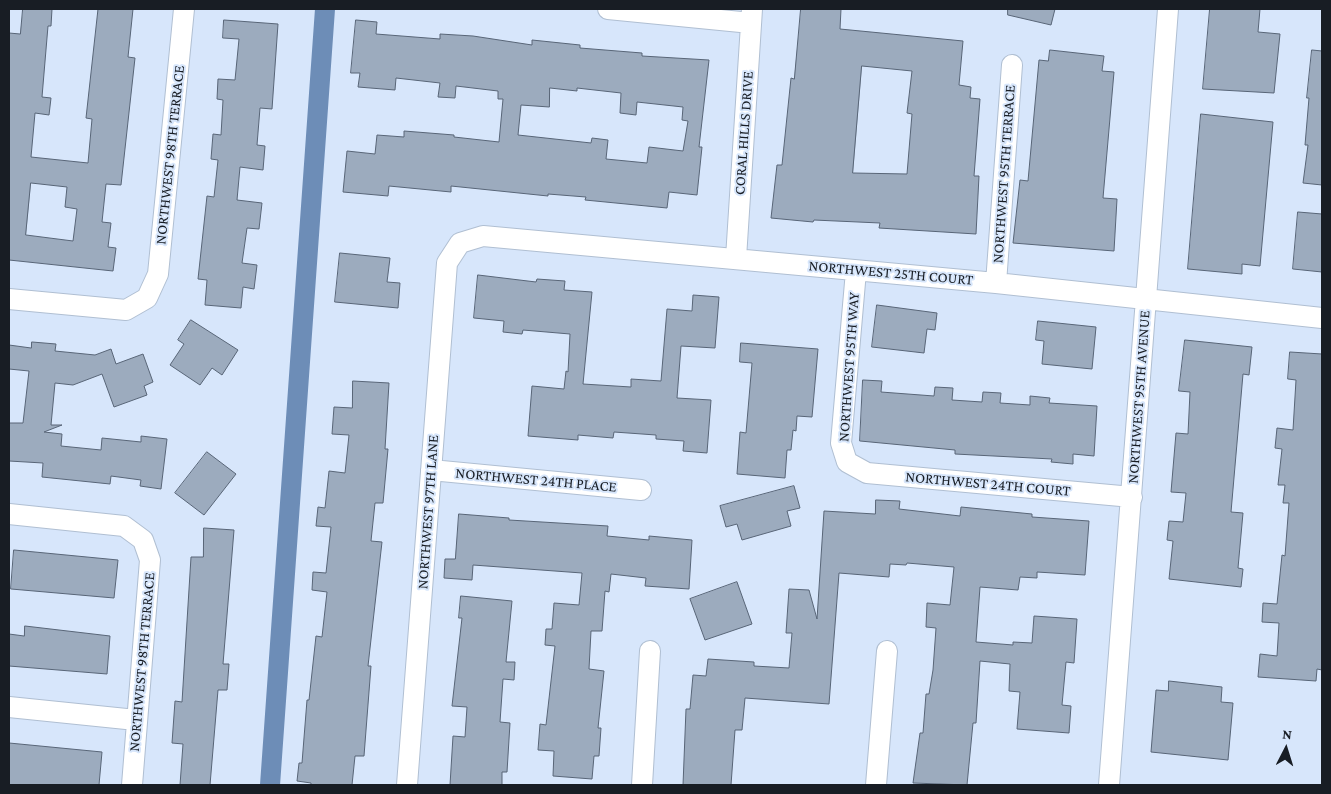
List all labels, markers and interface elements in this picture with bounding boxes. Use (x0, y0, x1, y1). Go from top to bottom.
street label: NORTHWEST 98TH TERRACE (152, 65, 188, 245)
street label: CORAL HILLS DRIVE (731, 70, 757, 196)
street label: NORTHWEST 95TH TERRACE (989, 84, 1019, 264)
street label: NORTHWEST 25TH COURT (808, 257, 974, 289)
street label: NORTHWEST 95TH WAY (835, 292, 863, 442)
street label: NORTHWEST 95TH AVENUE (1124, 310, 1154, 484)
street label: NORTHWEST 97TH LANE (414, 434, 442, 590)
street label: NORTHWEST 24TH PLACE (455, 464, 617, 496)
street label: NORTHWEST 24TH COURT (905, 468, 1071, 500)
street label: NORTHWEST 98TH TERRACE (125, 572, 159, 752)
north arrow (1261, 724, 1311, 774)
text: N (1282, 726, 1293, 742)

